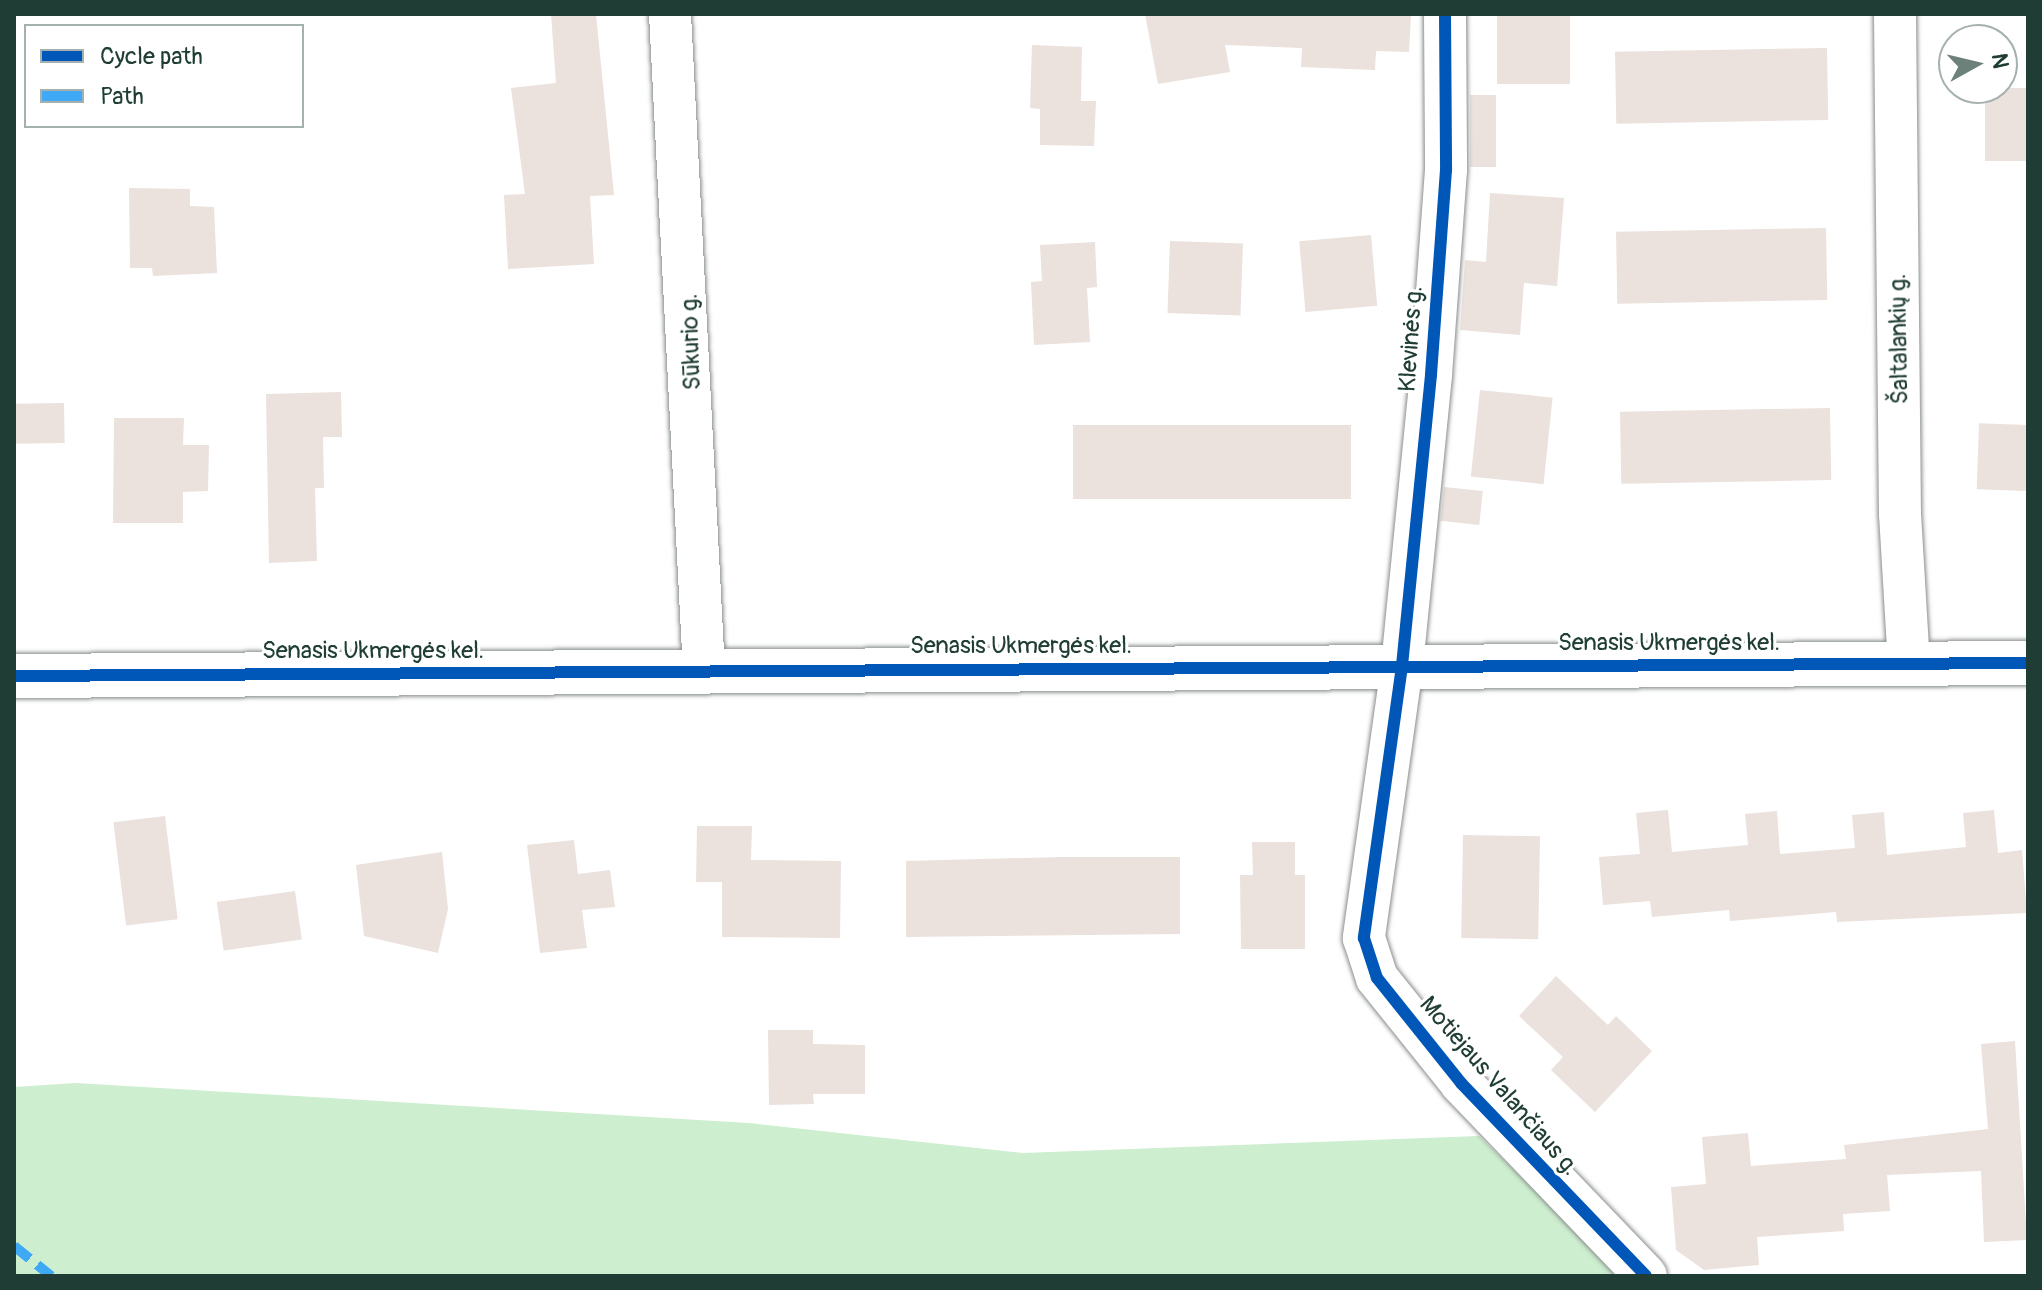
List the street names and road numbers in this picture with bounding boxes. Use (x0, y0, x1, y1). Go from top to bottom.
street label: Šaltalankių g. (1883, 273, 1915, 405)
street label: Klevinės g. (1393, 285, 1429, 393)
street label: Sūkurio g. (675, 293, 707, 391)
street label: Senasis Ukmergės kel. (1558, 629, 1780, 657)
street label: Senasis Ukmergės kel. (910, 632, 1132, 660)
street label: Senasis Ukmergės kel. (262, 637, 484, 665)
street label: Motiejaus Valančiaus g. (1413, 990, 1585, 1182)

